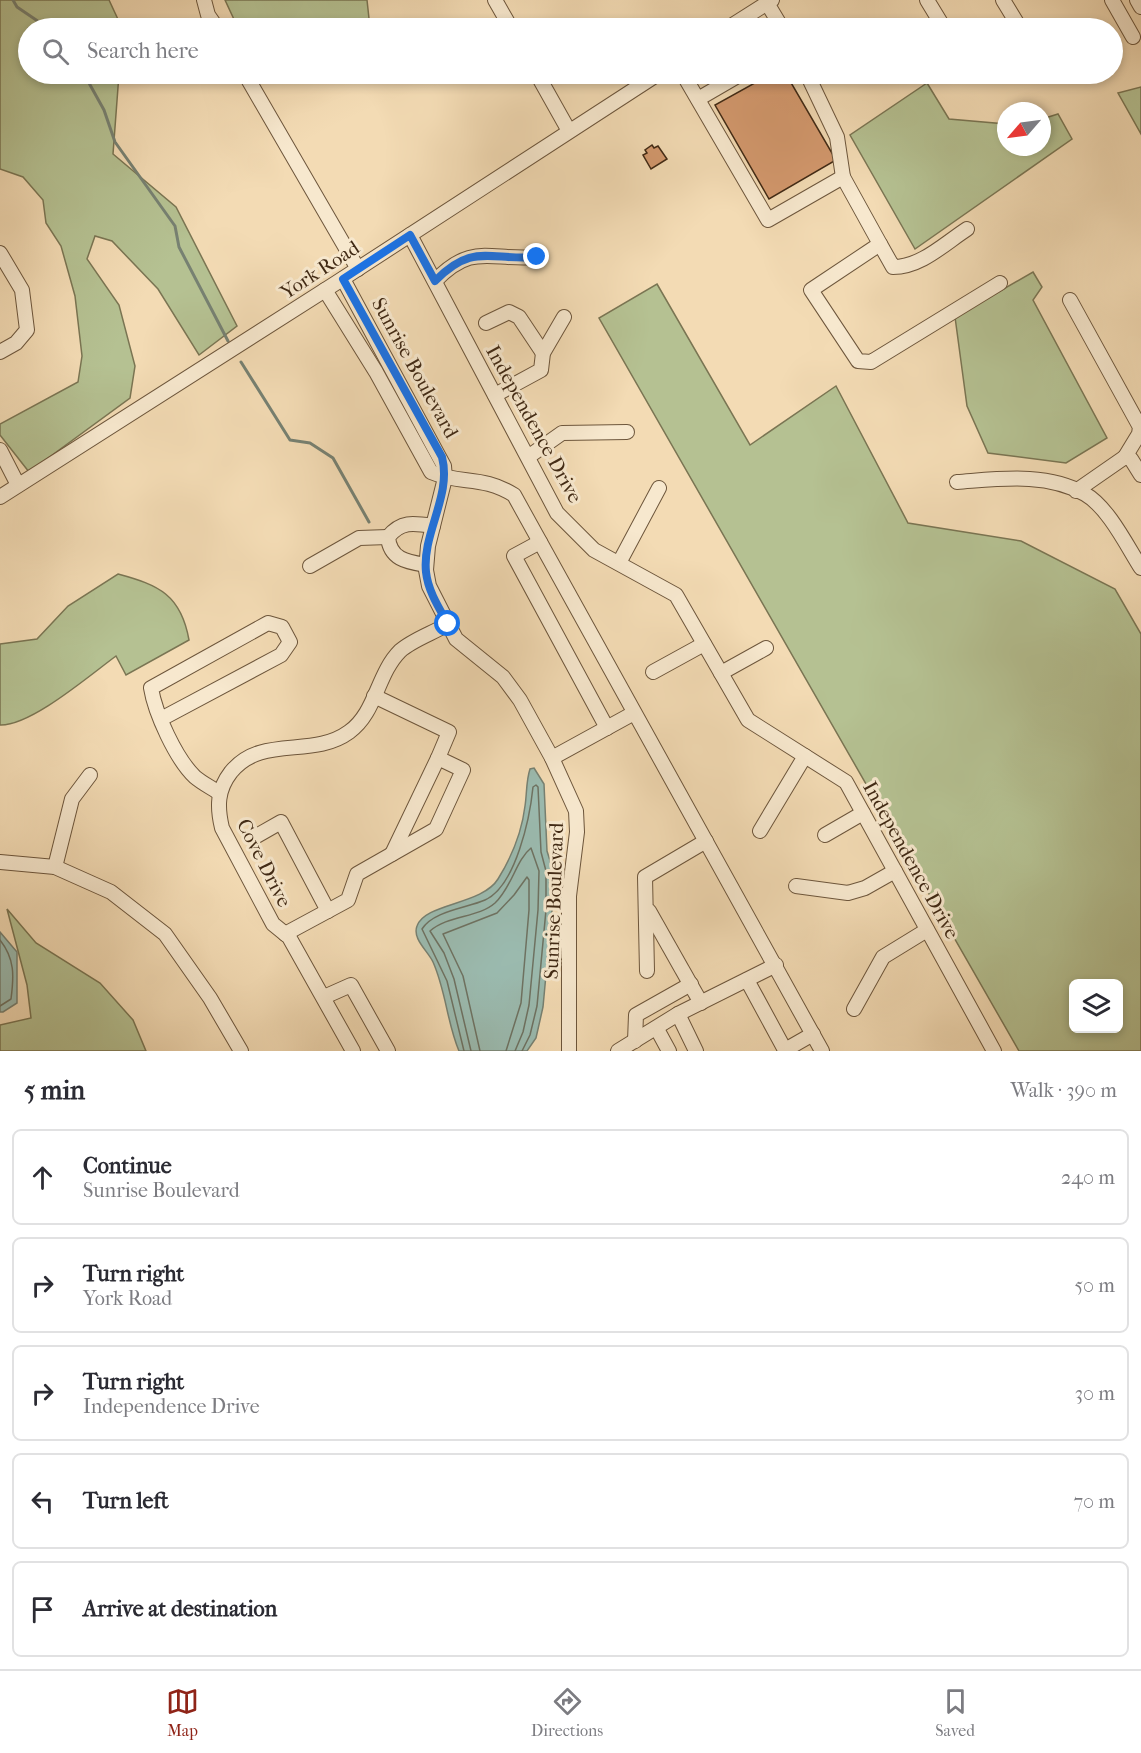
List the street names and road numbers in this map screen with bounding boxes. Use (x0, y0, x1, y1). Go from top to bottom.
street label: York Road (275, 235, 365, 304)
street label: Sunrise Boulevard (367, 294, 464, 443)
street label: Independence Drive (481, 341, 587, 507)
street label: Independence Drive (858, 777, 964, 943)
street label: Cove Drive (232, 815, 296, 911)
street label: Sunrise Boulevard (540, 821, 568, 980)

